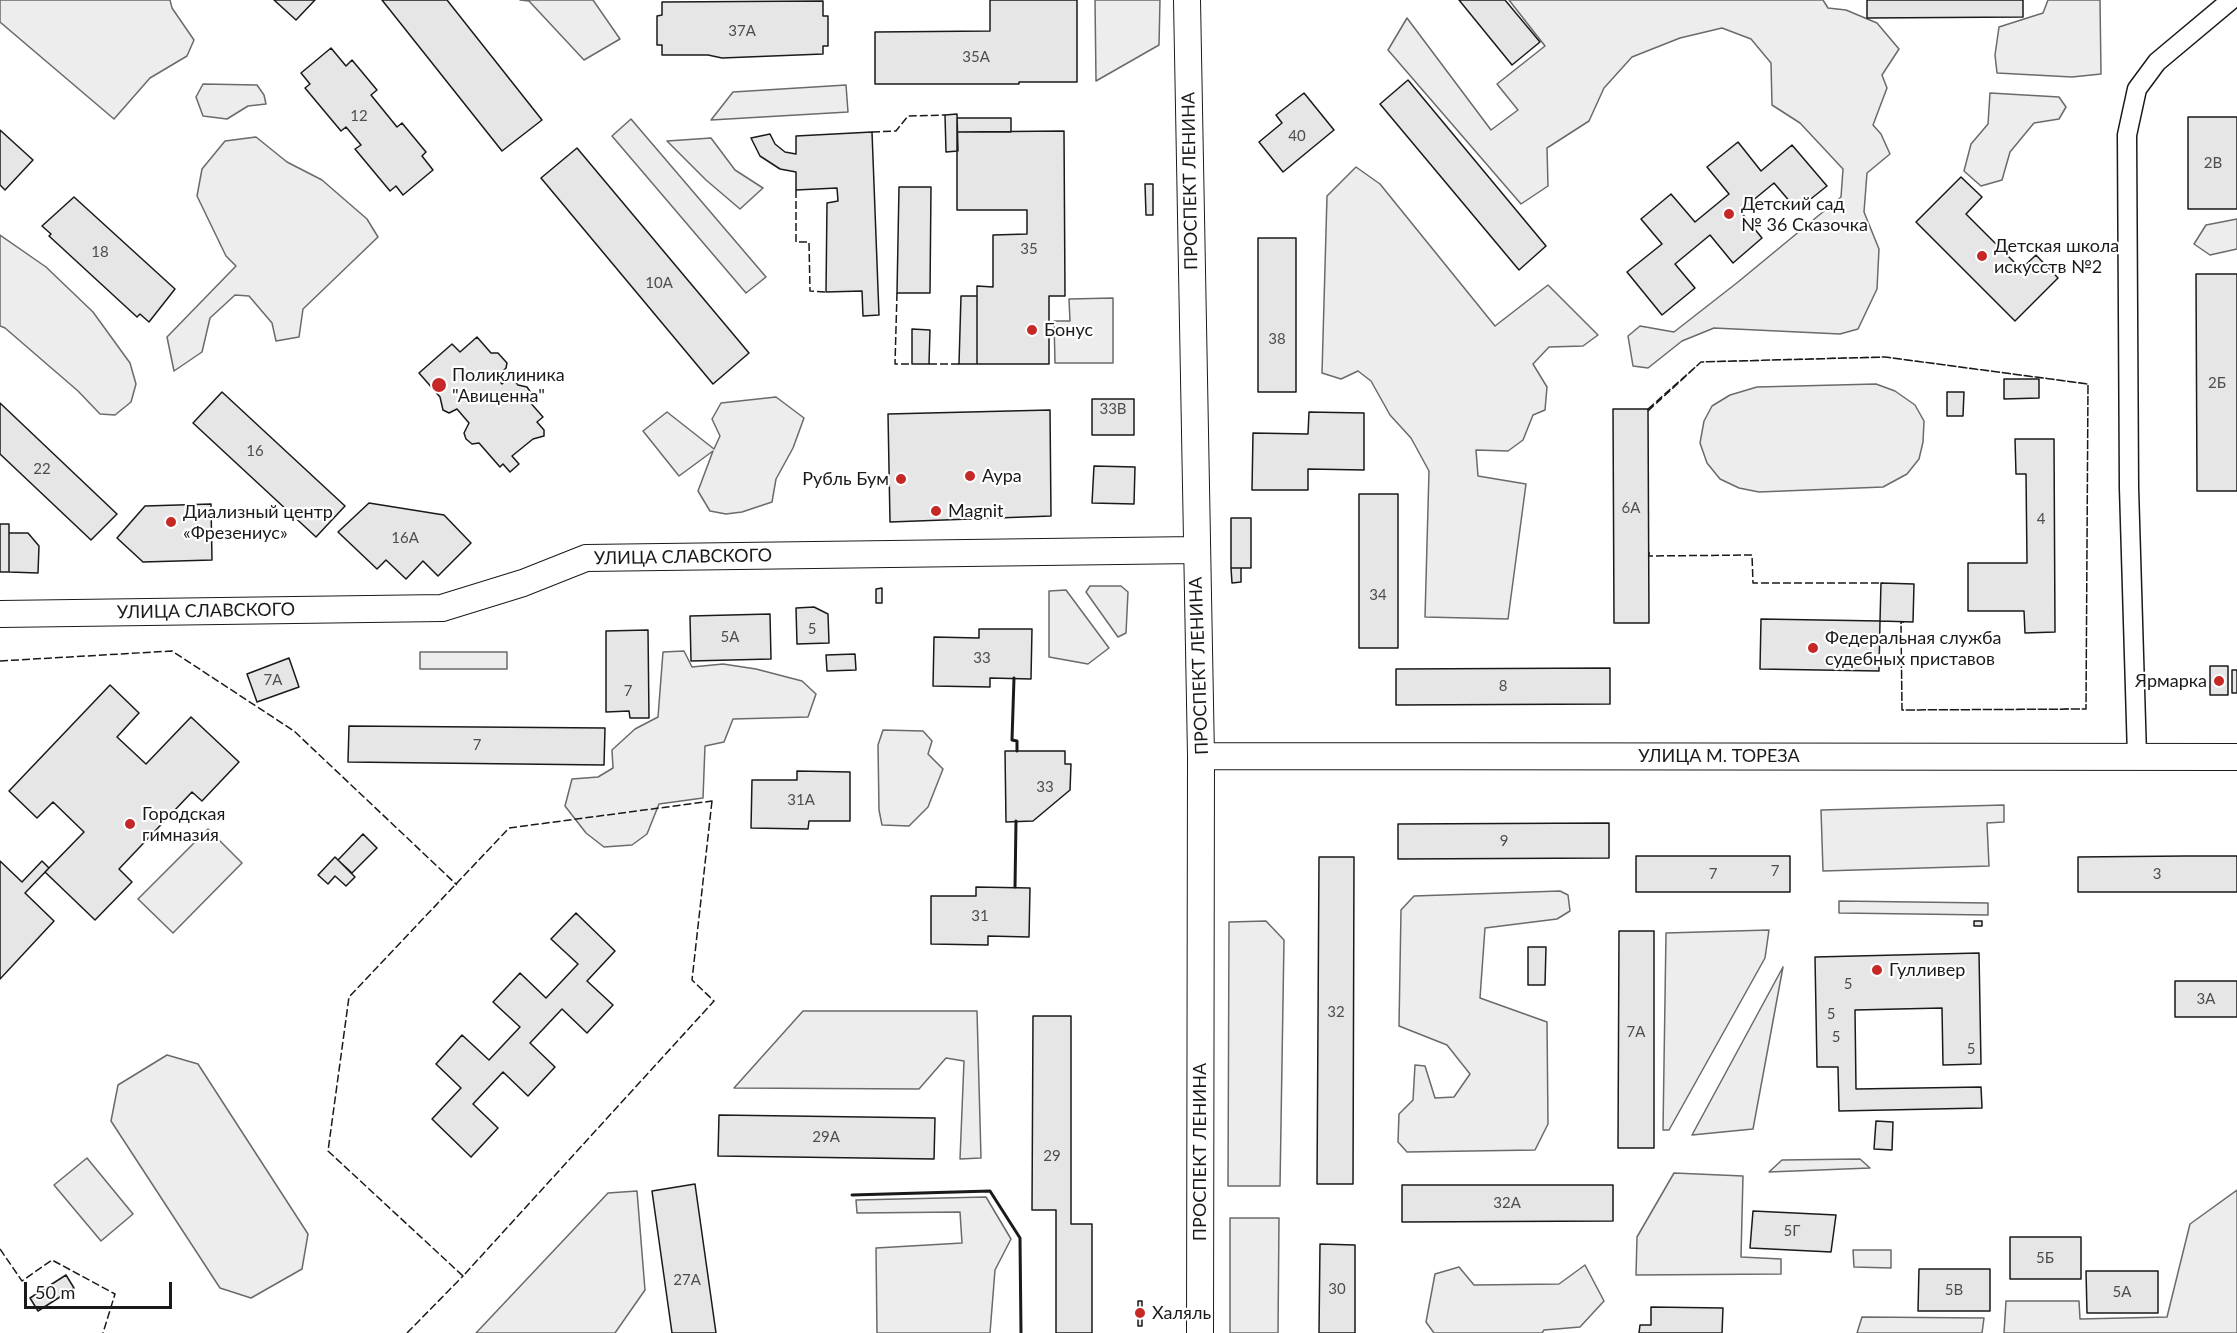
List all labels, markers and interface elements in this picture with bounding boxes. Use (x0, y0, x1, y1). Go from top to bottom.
house number: 37А (728, 22, 756, 40)
house number: 35А (962, 48, 990, 66)
street label: ПРОСПЕКТ ЛЕНИНА (1178, 92, 1202, 270)
house number: 12 (350, 107, 368, 125)
house number: 40 (1288, 127, 1306, 145)
house number: 2В (2204, 154, 2222, 172)
place label: Детский сад № 36 Сказочка (1741, 193, 1868, 236)
marker: Детский сад № 36 Сказочка (1722, 207, 1736, 221)
place label: Детская школа искусств №2 (1994, 235, 2119, 278)
house number: 35 (1020, 240, 1038, 258)
house number: 18 (91, 243, 109, 261)
marker: Детская школа искусств №2 (1975, 249, 1989, 263)
house number: 10А (645, 274, 673, 292)
place label: Бонус (1044, 319, 1093, 341)
marker: Бонус (1025, 323, 1039, 337)
house number: 38 (1268, 330, 1286, 348)
place label: Поликлиника "Авиценна" (452, 364, 565, 406)
house number: 2Б (2208, 374, 2226, 392)
marker: Поликлиника "Авиценна" (430, 376, 448, 394)
house number: 33В (1099, 400, 1127, 418)
house number: 16 (246, 442, 264, 460)
house number: 22 (33, 460, 51, 478)
place label: Аура (982, 465, 1022, 487)
place label: Рубль Бум (802, 468, 889, 490)
marker: Аура (963, 469, 977, 483)
marker: Рубль Бум (894, 472, 908, 486)
house number: 6А (1622, 499, 1640, 517)
place label: Magnit (948, 500, 1004, 522)
place label: Диализный центр «Фрезениус» (183, 501, 333, 544)
marker: Magnit (929, 504, 943, 518)
house number: 4 (2037, 510, 2045, 528)
marker: Диализный центр «Фрезениус» (164, 515, 178, 529)
house number: 16А (391, 529, 419, 547)
street label: УЛИЦА СЛАВСКОГО (594, 545, 772, 569)
street label: ПРОСПЕКТ ЛЕНИНА (1185, 577, 1213, 755)
house number: 34 (1369, 586, 1387, 604)
street label: УЛИЦА СЛАВСКОГО (117, 599, 295, 623)
house number: 5 (808, 620, 816, 638)
place label: Федеральная служба судебных приставов (1825, 627, 2002, 670)
house number: 5А (721, 628, 739, 646)
marker: Федеральная служба судебных приставов (1806, 641, 1820, 655)
house number: 33 (973, 649, 991, 667)
place label: Ярмарка (2135, 670, 2207, 692)
house number: 7А (264, 671, 282, 689)
marker: Ярмарка (2212, 674, 2226, 688)
house number: 8 (1499, 677, 1507, 695)
house number: 7 (624, 682, 632, 700)
house number: 7 (473, 736, 481, 754)
street label: УЛИЦА М. ТОРЕЗА (1638, 745, 1800, 767)
house number: 33 (1036, 778, 1054, 796)
house number: 31А (787, 791, 815, 809)
place label: Городская гимназия (142, 803, 225, 846)
marker: Городская гимназия (123, 817, 137, 831)
house number: 9 (1500, 832, 1508, 850)
house number: 7 (1771, 862, 1779, 880)
house number: 7 (1709, 865, 1717, 883)
house number: 3 (2153, 865, 2161, 883)
house number: 31 (971, 907, 989, 925)
place label: Гулливер (1889, 959, 1965, 981)
marker: Гулливер (1870, 963, 1884, 977)
house number: 5 (1844, 975, 1852, 993)
house number: 3А (2197, 990, 2215, 1008)
house number: 32 (1327, 1003, 1345, 1021)
house number: 5 (1827, 1005, 1835, 1023)
house number: 7А (1627, 1023, 1645, 1041)
house number: 5 (1832, 1028, 1840, 1046)
house number: 5 (1967, 1040, 1975, 1058)
street label: ПРОСПЕКТ ЛЕНИНА (1189, 1063, 1211, 1241)
house number: 29А (812, 1128, 840, 1146)
house number: 29 (1043, 1147, 1061, 1165)
house number: 32А (1493, 1194, 1521, 1212)
house number: 5Г (1784, 1222, 1800, 1240)
house number: 5Б (2036, 1249, 2054, 1267)
scale bar (27, 1270, 176, 1308)
house number: 27А (673, 1271, 701, 1289)
house number: 30 (1328, 1280, 1346, 1298)
text: 50 m (35, 1281, 75, 1303)
house number: 5В (1945, 1281, 1963, 1299)
house number: 5А (2113, 1283, 2131, 1301)
place label: Халяль (1152, 1302, 1211, 1324)
marker: Халяль (1133, 1306, 1147, 1320)

